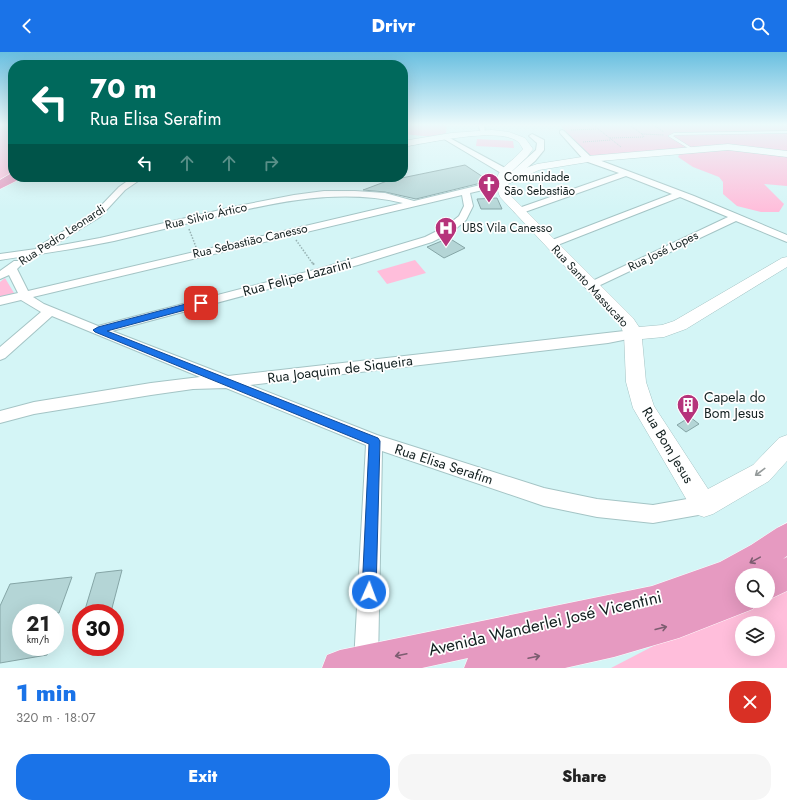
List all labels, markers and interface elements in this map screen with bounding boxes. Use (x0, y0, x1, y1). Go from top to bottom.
text: Drivr (371, 13, 416, 39)
icon: back (16, 15, 38, 37)
icon: search (749, 15, 771, 37)
text: 70 m (90, 68, 157, 109)
icon: left (24, 76, 76, 128)
text: Rua Elisa Serafim (90, 106, 221, 132)
icon: left (134, 152, 156, 174)
icon: ahead (176, 152, 198, 174)
icon: ahead (218, 152, 240, 174)
icon: right (260, 152, 282, 174)
place label: Comunidade São Sebastião (504, 168, 576, 200)
church icon: Comunidade São Sebastião (476, 171, 502, 204)
street label: Rua Silvio Ártico (163, 198, 249, 234)
street label: Rua Pedro Leonardi (15, 200, 109, 270)
hospital icon: UBS Vila Canesso (433, 215, 459, 248)
street label: Rua Sebastião Canesso (191, 219, 310, 263)
place label: UBS Vila Canesso (462, 219, 553, 237)
street label: Rua José Lopes (625, 226, 701, 276)
street label: Rua Santo Massucato (547, 241, 633, 331)
street label: Rua Felipe Lazarini (240, 253, 354, 301)
pin (184, 286, 218, 320)
icon: arrive (190, 292, 212, 314)
street label: Rua Joaquim de Siqueira (266, 350, 414, 388)
place label: Capela do Bom Jesus (704, 387, 766, 423)
building icon: Capela do Bom Jesus (675, 392, 701, 425)
street label: Rua Bom Jesus (637, 403, 699, 487)
street label: Rua Elisa Serafim (392, 439, 496, 489)
one-way arrow (754, 468, 765, 477)
one-way arrow (749, 556, 761, 564)
map controls (735, 568, 775, 656)
button: search (735, 568, 775, 608)
position arrow (348, 571, 390, 613)
street label: Avenida Wanderlei José Vicentini (426, 584, 664, 662)
speed limit sign: 30 (72, 604, 124, 656)
text: 21 (26, 610, 50, 639)
button: layers (735, 616, 775, 656)
one-way arrow (654, 623, 667, 631)
text: km/h (27, 632, 49, 647)
one-way arrow (395, 652, 408, 660)
one-way arrow (527, 653, 540, 661)
text: 1 min (16, 675, 77, 710)
button: close (729, 681, 771, 723)
text: 320 m · 18:07 (16, 708, 96, 727)
button: Exit (16, 754, 390, 800)
button: Share (398, 754, 771, 800)

